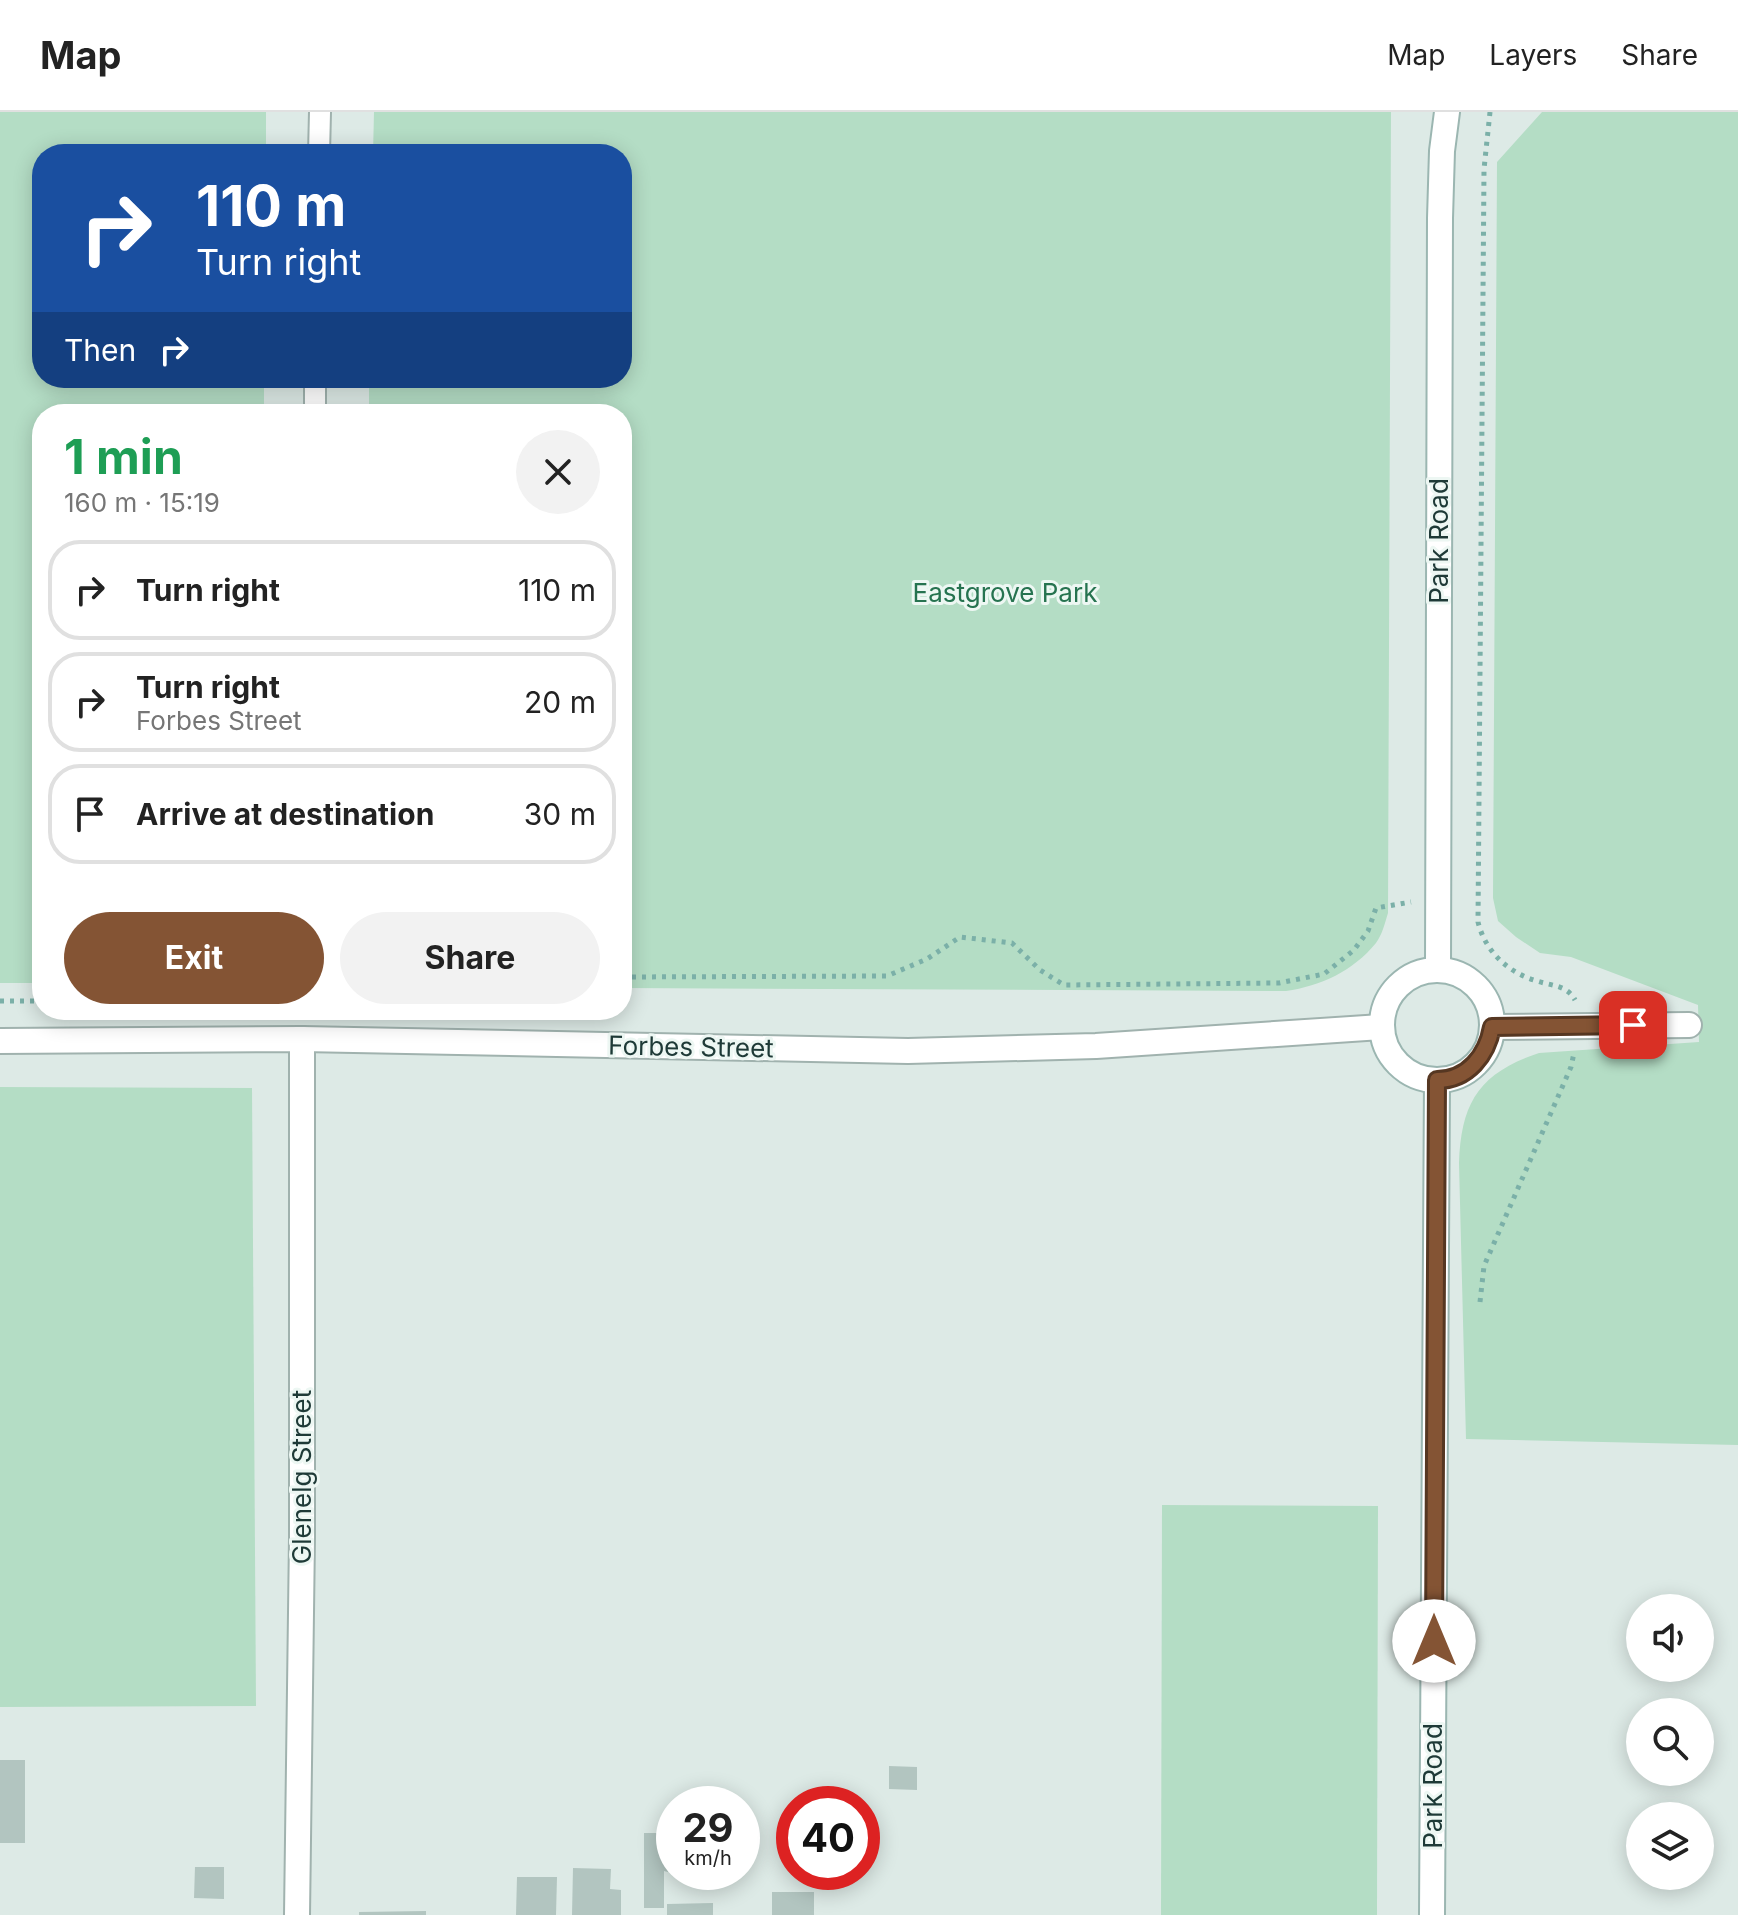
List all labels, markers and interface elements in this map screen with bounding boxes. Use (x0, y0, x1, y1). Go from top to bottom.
text: Map (40, 32, 121, 78)
text: Map (1387, 38, 1445, 72)
text: Layers (1489, 38, 1577, 72)
text: Share (1621, 38, 1698, 72)
text: 110 m (196, 172, 346, 240)
icon: right (64, 176, 168, 280)
text: Turn right (196, 240, 361, 284)
icon: right (152, 328, 196, 372)
text: Then (64, 332, 136, 368)
text: 1 min (64, 427, 183, 486)
button: close (516, 430, 600, 514)
street label: Park Road (1423, 478, 1454, 604)
text: 160 m · 15:19 (64, 487, 220, 518)
icon: right (68, 568, 112, 612)
text: Turn right (136, 572, 280, 608)
text: 110 m (518, 572, 596, 608)
park label: Eastgrove Park (913, 577, 1097, 608)
text: Turn right (136, 669, 280, 705)
icon: right (68, 680, 112, 724)
text: 20 m (524, 684, 596, 720)
text: Forbes Street (136, 705, 302, 736)
icon: arrive (68, 792, 112, 836)
text: Arrive at destination (136, 796, 434, 832)
text: 30 m (524, 796, 596, 832)
button: Exit (64, 912, 324, 1004)
button: Share (340, 912, 600, 1004)
pin (1599, 991, 1667, 1059)
icon: arrive (1611, 1003, 1655, 1047)
street label: Forbes Street (608, 1030, 774, 1063)
street label: Glenelg Street (286, 1390, 317, 1564)
map controls (1626, 1594, 1714, 1890)
button: sound (1626, 1594, 1714, 1682)
position arrow (1392, 1599, 1476, 1683)
button: search (1626, 1698, 1714, 1786)
street label: Park Road (1417, 1723, 1448, 1849)
speed limit sign: 40 (776, 1786, 880, 1890)
button: layers (1626, 1802, 1714, 1890)
text: 29 (682, 1803, 734, 1852)
text: km/h (684, 1846, 732, 1870)

